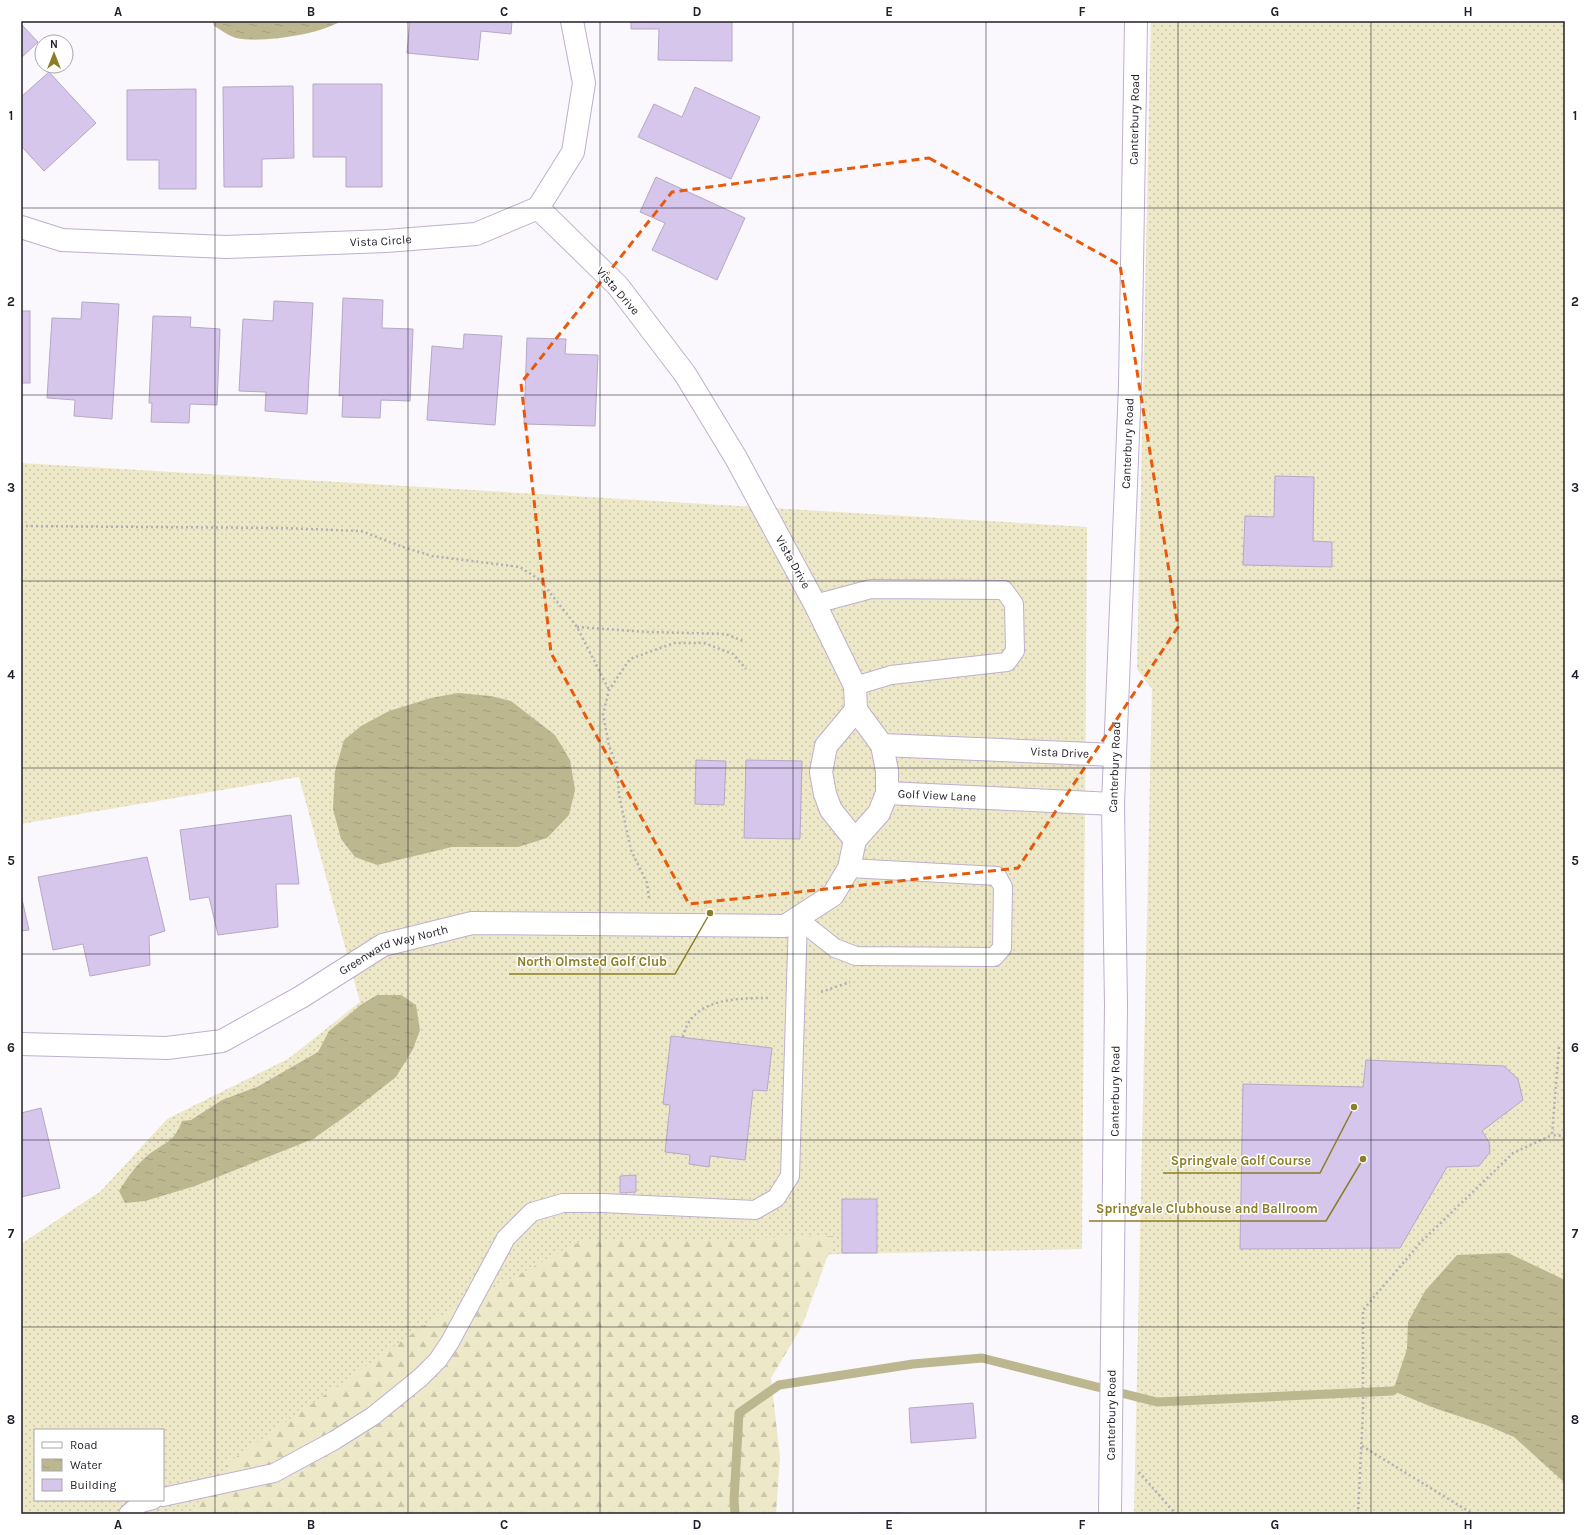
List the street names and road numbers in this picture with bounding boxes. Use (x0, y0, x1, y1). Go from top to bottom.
street label: Canterbury Road (1127, 74, 1142, 165)
street label: Vista Circle (350, 232, 412, 249)
street label: Vista Drive (593, 264, 643, 318)
street label: Canterbury Road (1119, 398, 1137, 489)
street label: Vista Drive (773, 533, 813, 591)
street label: Canterbury Road (1106, 721, 1123, 813)
street label: Vista Drive (1030, 744, 1089, 761)
street label: Golf View Lane (897, 787, 976, 804)
street label: Greenward Way North (336, 922, 450, 978)
street label: Canterbury Road (1107, 1045, 1123, 1137)
street label: Canterbury Road (1104, 1369, 1119, 1461)

